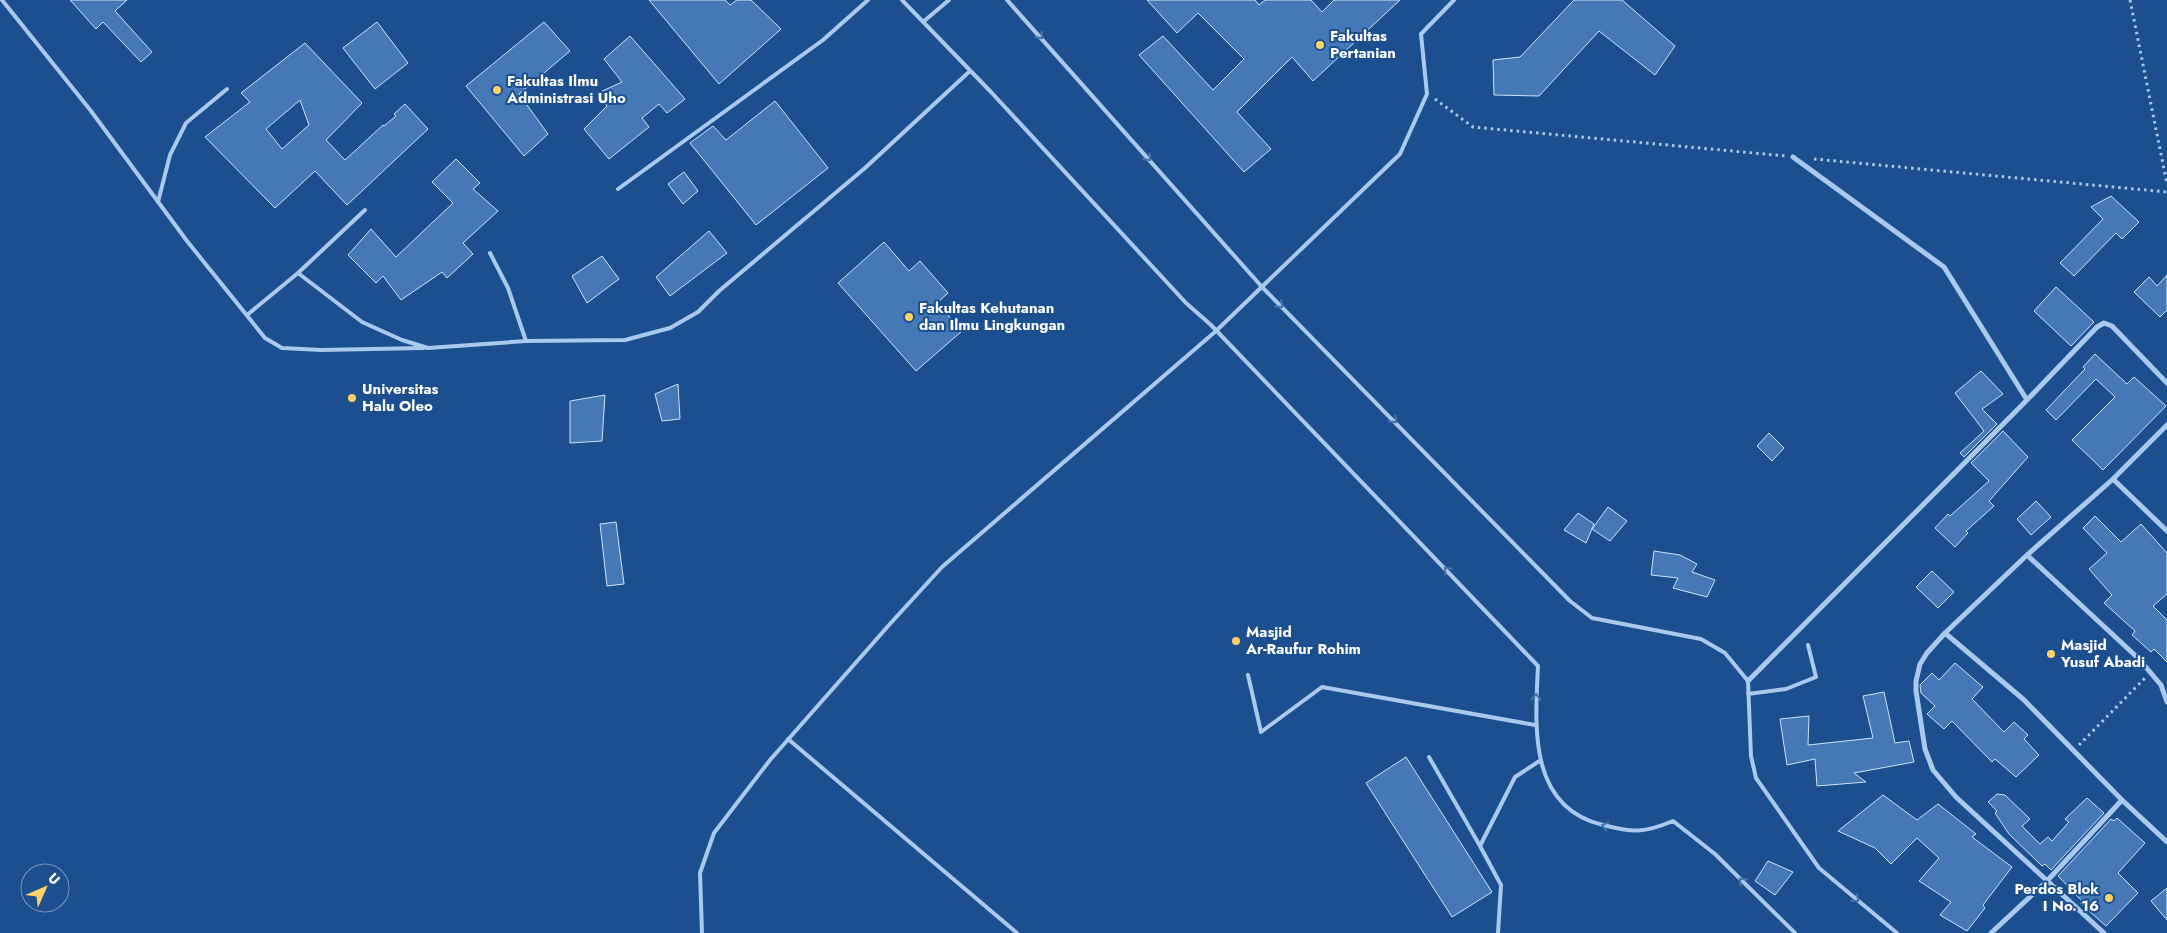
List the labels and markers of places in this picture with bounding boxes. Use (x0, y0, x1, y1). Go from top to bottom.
place label: Fakultas Pertanian (1330, 25, 1396, 64)
marker: Fakultas Pertanian (1314, 39, 1326, 51)
place label: Fakultas Ilmu Administrasi Uho (506, 70, 626, 109)
marker: Fakultas Ilmu Administrasi Uho (491, 84, 503, 96)
place label: Fakultas Kehutanan dan Ilmu Lingkungan (919, 297, 1065, 336)
marker: Fakultas Kehutanan dan Ilmu Lingkungan (903, 311, 915, 323)
place label: Universitas Halu Oleo (362, 378, 439, 417)
marker: Universitas Halu Oleo (346, 392, 358, 404)
place label: Masjid Ar-Raufur Rohim (1245, 621, 1361, 660)
place label: Masjid Yusuf Abadi (2060, 634, 2145, 673)
marker: Masjid Ar-Raufur Rohim (1230, 635, 1242, 647)
marker: Masjid Yusuf Abadi (2045, 648, 2057, 660)
place label: Perdos Blok I No. 16 (2014, 878, 2099, 917)
marker: Perdos Blok I No. 16 (2103, 892, 2115, 904)

